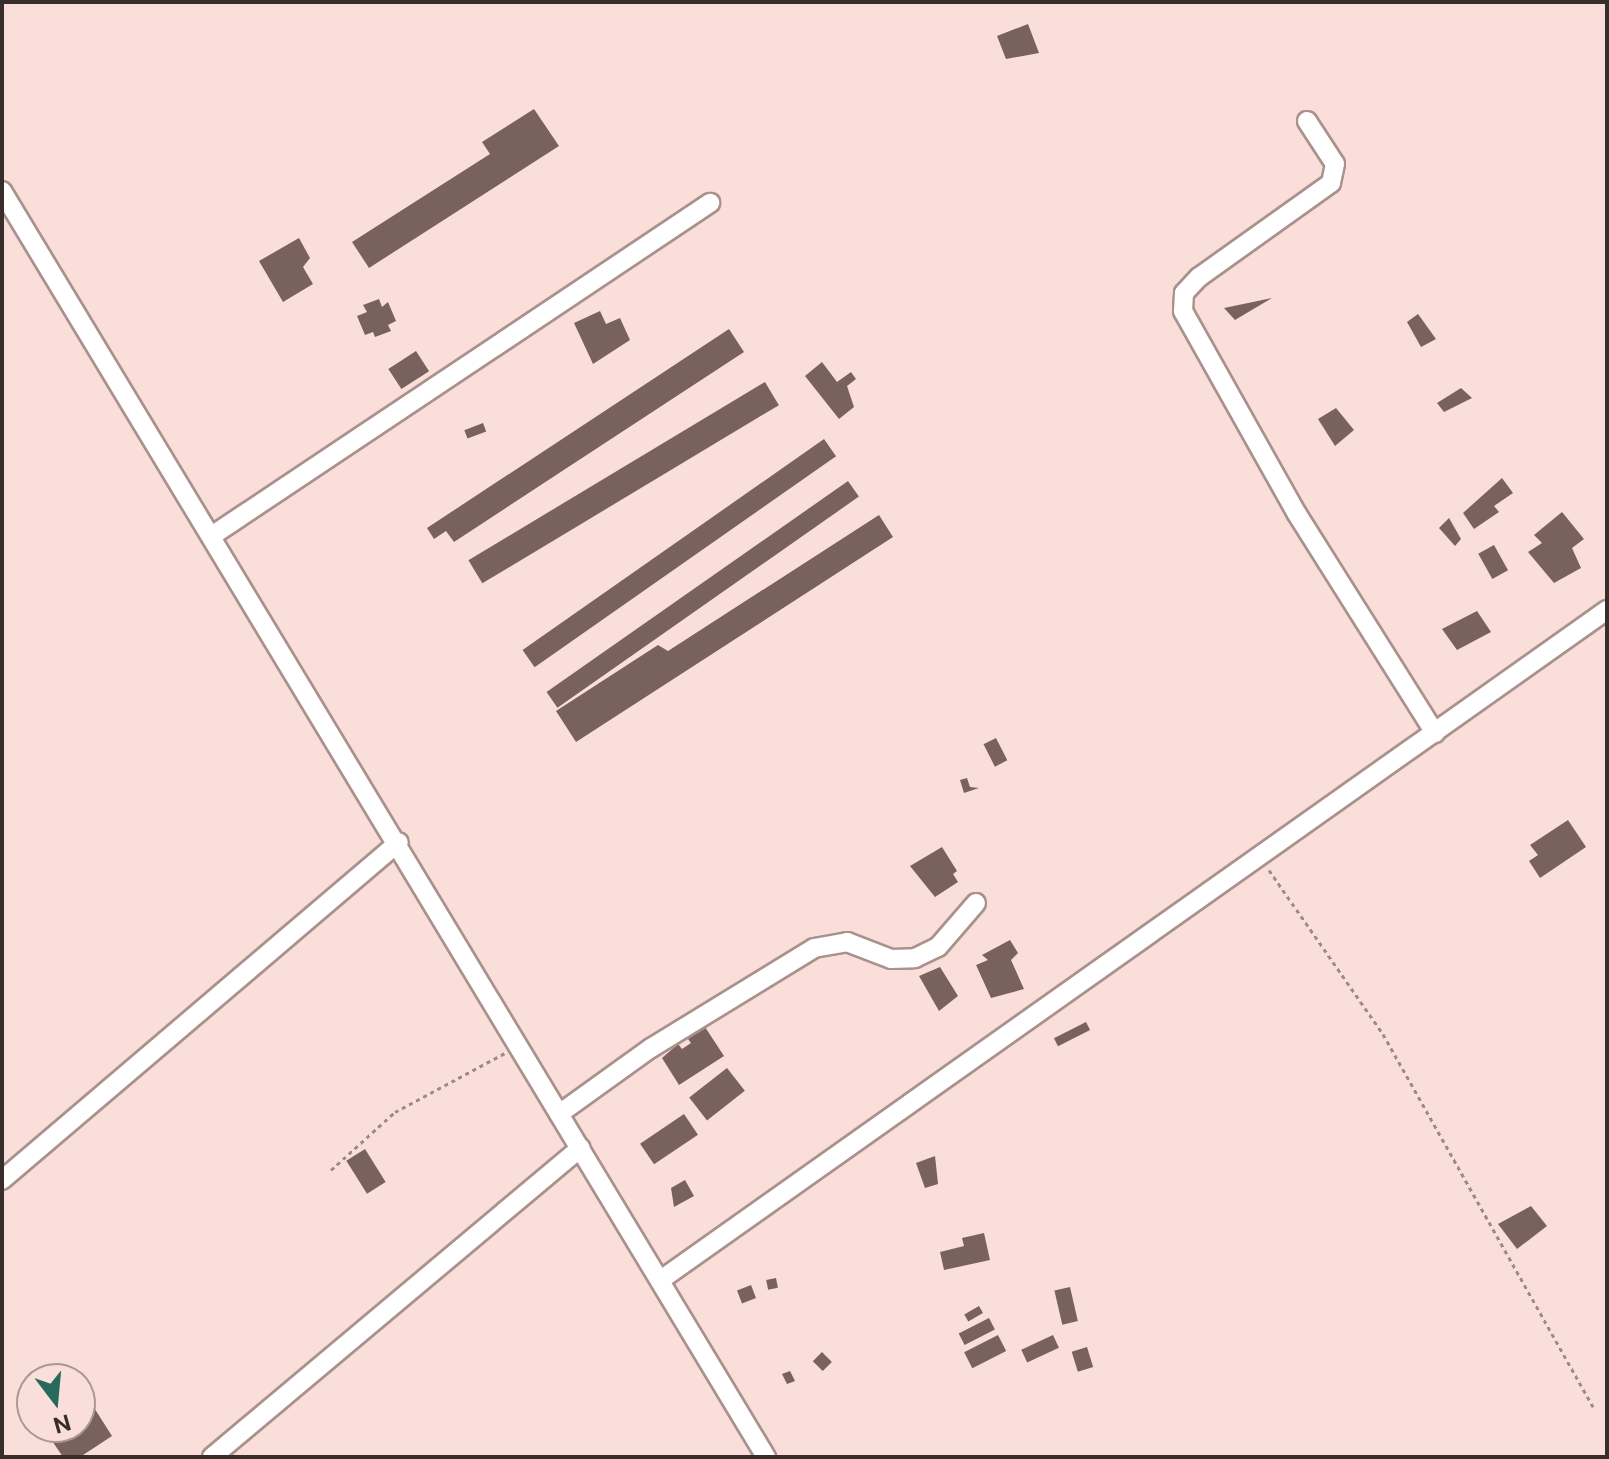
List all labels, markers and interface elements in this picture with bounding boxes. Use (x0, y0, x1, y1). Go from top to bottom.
north arrow (16, 1363, 96, 1443)
text: N (50, 1409, 74, 1439)

